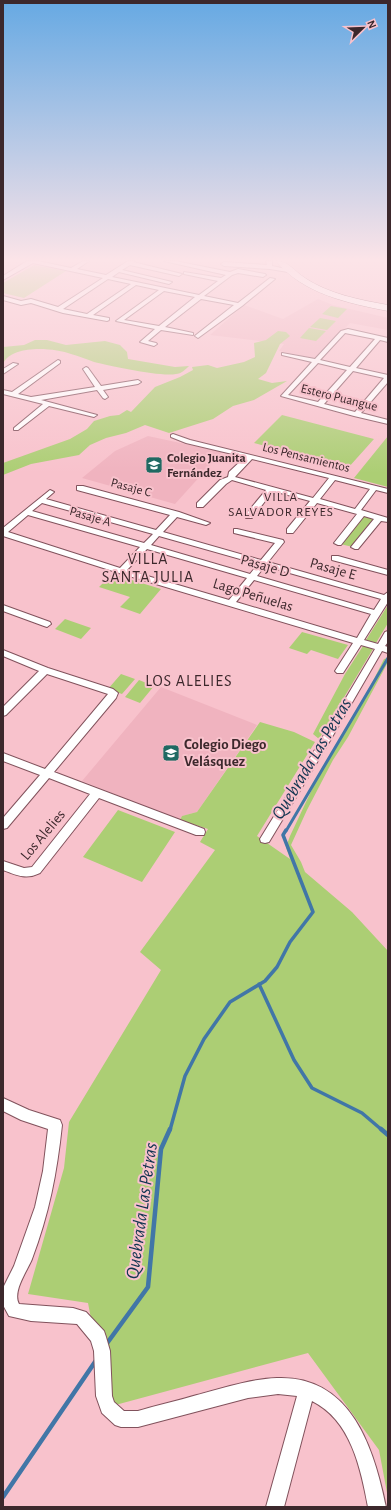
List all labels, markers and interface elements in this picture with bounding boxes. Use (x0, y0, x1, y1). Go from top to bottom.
north arrow (343, 8, 383, 48)
text: N (365, 19, 378, 30)
street label: Estero Puangue (299, 382, 379, 414)
street label: Los Pensamientos (261, 441, 351, 475)
place label: Colegio Juanita Fernández (167, 452, 246, 480)
school or university icon: Colegio Juanita Fernández (144, 455, 164, 475)
street label: Pasaje C (109, 476, 153, 500)
district label: VILLA SALVADOR REYES (228, 491, 334, 519)
street label: Pasaje A (68, 505, 113, 529)
district label: VILLA SANTA JULIA (102, 551, 194, 585)
street label: Pasaje D (239, 552, 291, 580)
street label: Pasaje E (308, 555, 358, 583)
street label: Lago Peñuelas (211, 576, 295, 614)
district label: LOS ALELIES (145, 673, 233, 689)
water label: Quebrada Las Petras (269, 695, 355, 823)
place label: Colegio Diego Velásquez (184, 737, 266, 769)
school or university icon: Colegio Diego Velásquez (161, 743, 181, 763)
street label: Los Alelies (18, 807, 68, 863)
water label: Quebrada Las Petras (123, 1142, 161, 1280)

